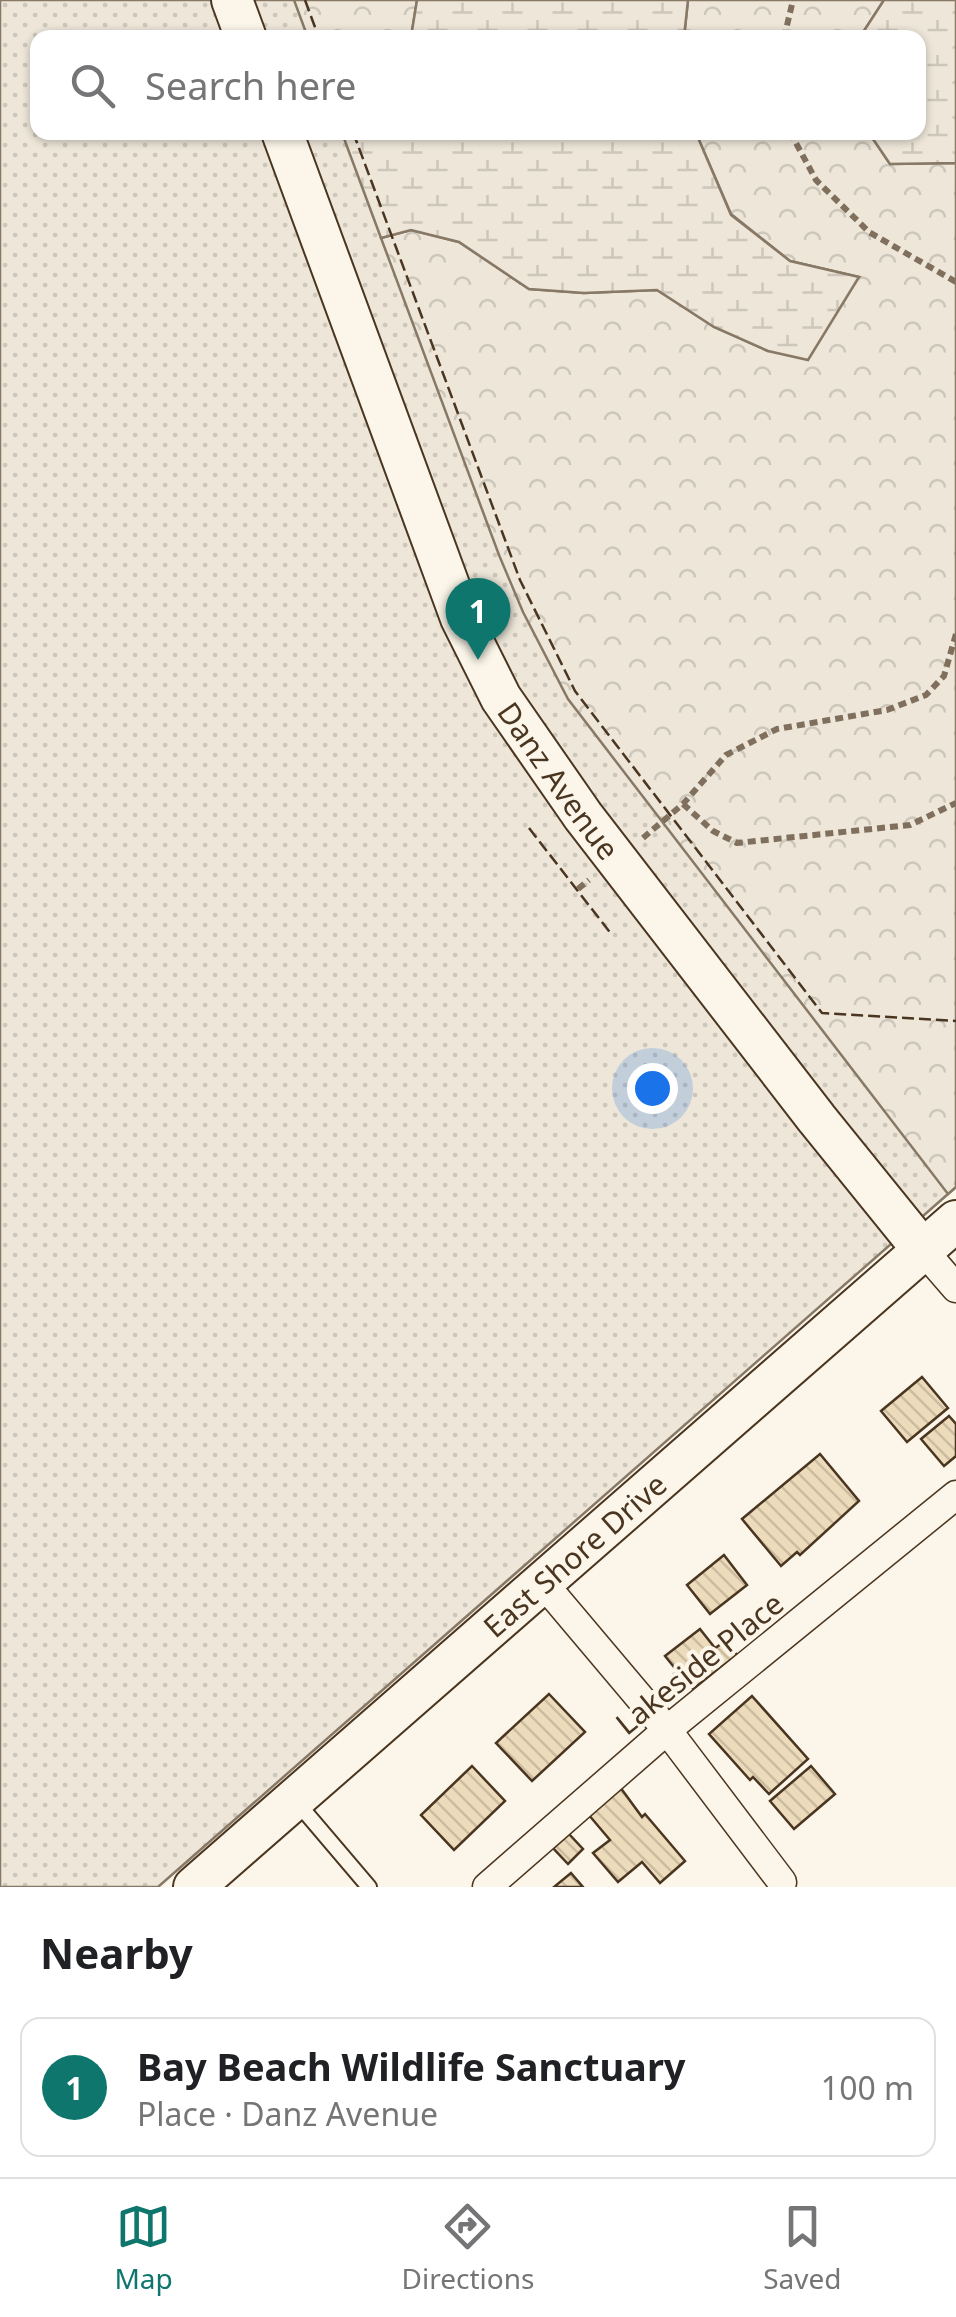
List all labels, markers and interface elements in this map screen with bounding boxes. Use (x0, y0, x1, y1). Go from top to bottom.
search box (30, 30, 926, 140)
icon: search (65, 58, 120, 113)
text: Search here (145, 59, 356, 111)
pin: 1 (446, 578, 510, 660)
street label: Danz Avenue (489, 693, 629, 867)
your location (627, 1063, 678, 1114)
street label: East Shore Drive (474, 1463, 675, 1646)
street label: Lakeside Place (607, 1583, 791, 1743)
text: Nearby (40, 1924, 193, 1981)
text: Bay Beach Wildlife Sanctuary (137, 2040, 686, 2092)
text: 1 (65, 2066, 84, 2109)
text: 100 m (821, 2066, 914, 2109)
text: Place · Danz Avenue (137, 2092, 438, 2135)
tab: Map (114, 2199, 173, 2297)
tab: Directions (402, 2199, 534, 2297)
tab: Saved (763, 2199, 842, 2297)

